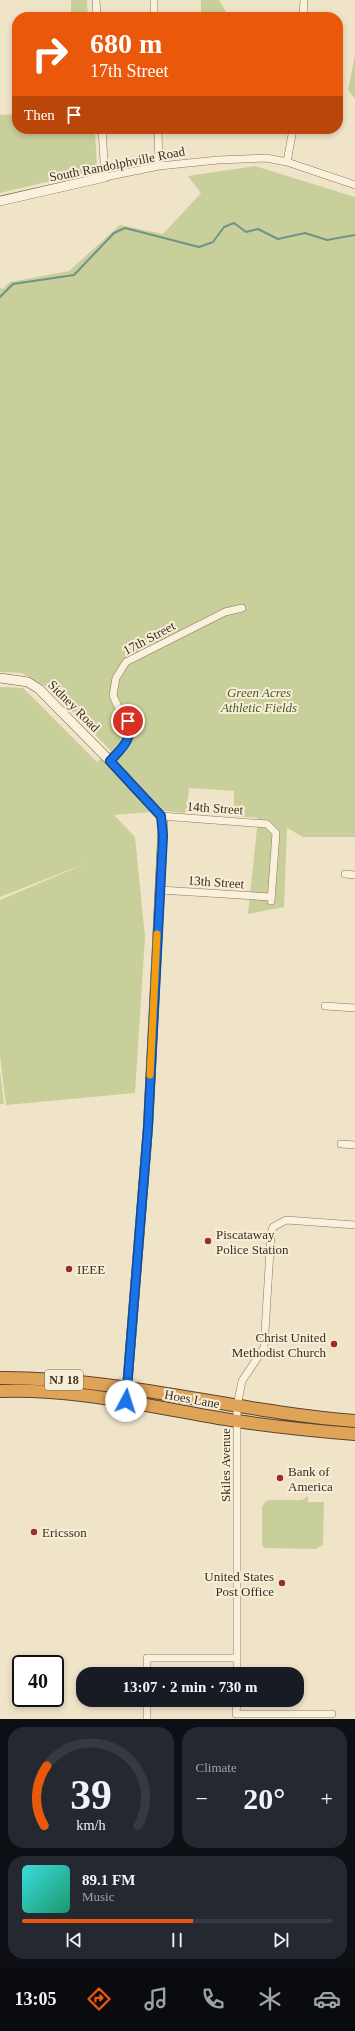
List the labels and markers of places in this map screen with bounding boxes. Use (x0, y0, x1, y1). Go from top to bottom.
pin (111, 704, 145, 738)
place label: Piscataway Police Station (216, 1227, 289, 1257)
marker: Piscataway Police Station (203, 1236, 213, 1246)
place label: IEEE (77, 1262, 105, 1277)
marker: IEEE (64, 1264, 74, 1274)
place label: Christ United Methodist Church (232, 1330, 326, 1360)
marker: Christ United Methodist Church (329, 1339, 339, 1349)
place label: Bank of America (288, 1464, 333, 1494)
marker: Bank of America (275, 1473, 285, 1483)
place label: Ericsson (42, 1525, 87, 1540)
marker: Ericsson (29, 1527, 39, 1537)
place label: United States Post Office (204, 1569, 274, 1599)
marker: United States Post Office (277, 1578, 287, 1588)

